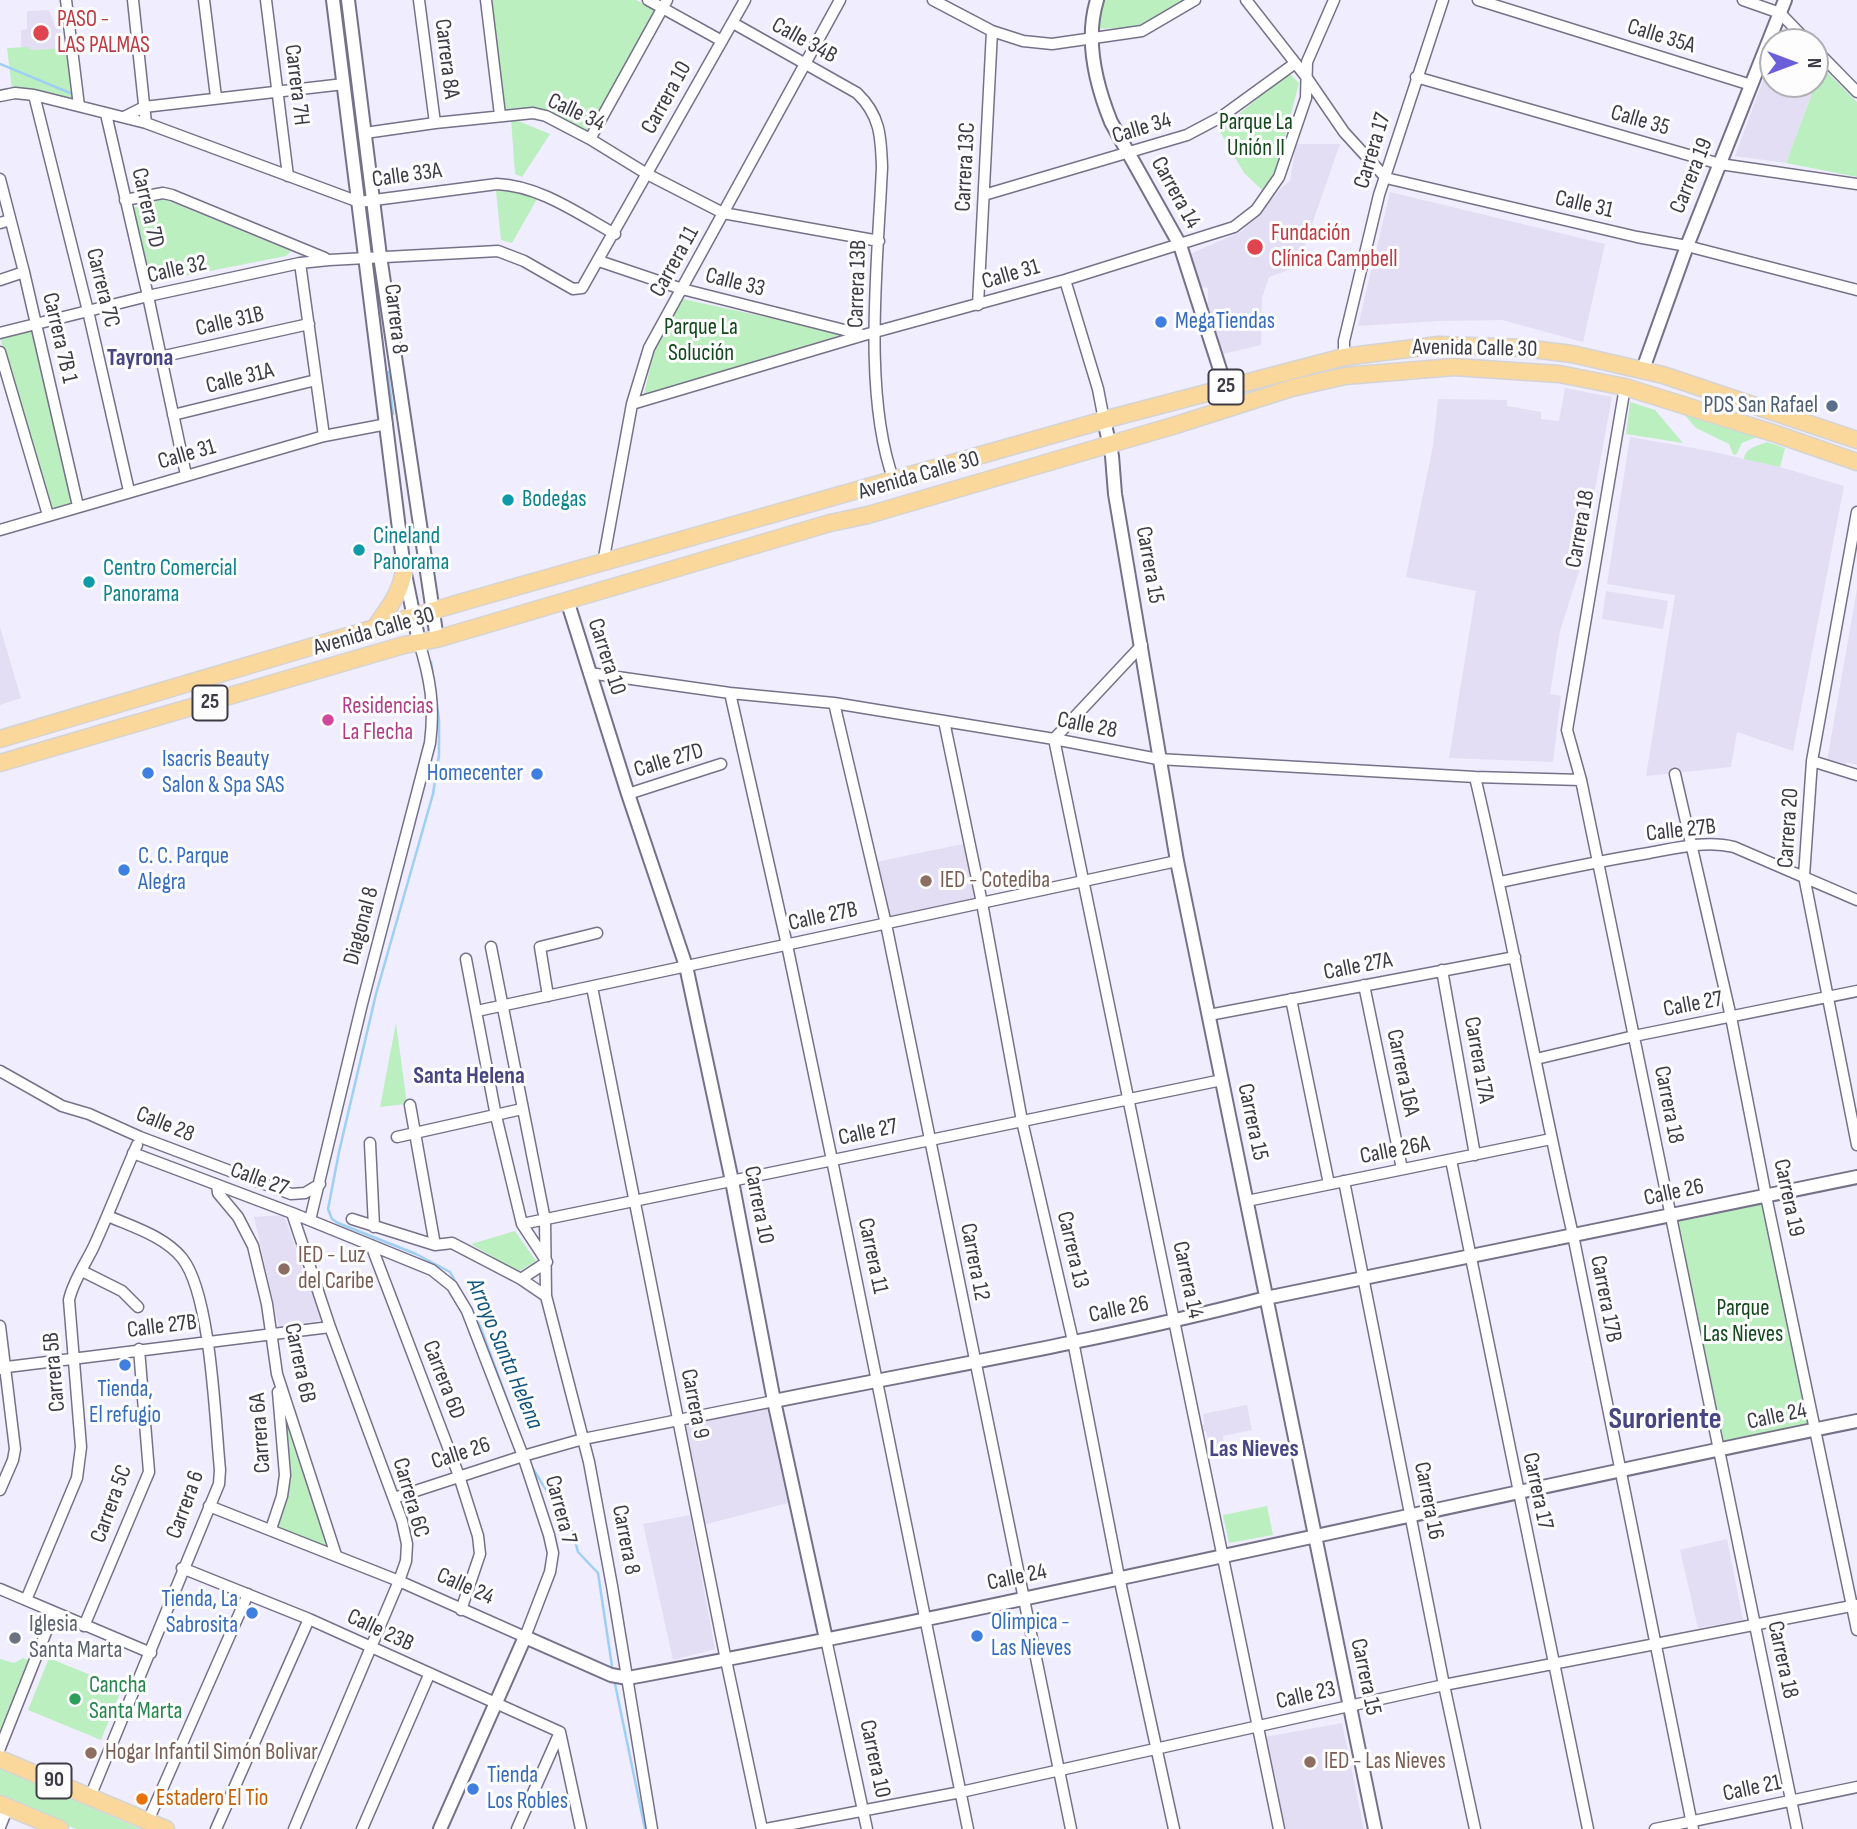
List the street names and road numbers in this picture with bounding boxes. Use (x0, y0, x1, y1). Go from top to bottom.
street label: Calle 34B (766, 12, 842, 70)
street label: Calle 35A (1624, 14, 1698, 60)
street label: Carrera 8A (427, 17, 465, 101)
street label: Carrera 7H (277, 43, 315, 127)
street label: Carrera 10 (636, 57, 698, 139)
street label: Calle 34 (543, 88, 609, 138)
street label: Calle 35 (1607, 99, 1673, 143)
street label: Calle 34 (1109, 107, 1175, 151)
street label: Carrera 17 (1348, 110, 1398, 192)
street label: Carrera 13C (950, 122, 982, 212)
street label: Carrera 19 (1664, 134, 1720, 218)
street label: Carrera 14 (1144, 152, 1206, 234)
street label: Calle 33A (370, 157, 444, 195)
street label: Carrera 7D (124, 165, 170, 251)
street label: Calle 31 (1552, 185, 1616, 225)
street label: Carrera 11 (644, 222, 706, 302)
street label: Carrera 13B (843, 239, 873, 329)
street label: Carrera 7C (79, 246, 125, 330)
street label: Calle 32 (145, 250, 209, 290)
street label: Calle 31 (979, 254, 1043, 296)
street label: Calle 33 (702, 262, 768, 304)
street label: Carrera 8 (377, 282, 413, 356)
street label: Carrera 7B 1 (35, 290, 83, 386)
street label: Calle 31B (193, 301, 267, 343)
street label: Avenida Calle 30 (1412, 334, 1538, 364)
street label: Calle 31A (203, 357, 277, 401)
road number: 25 (1208, 370, 1244, 404)
street label: Calle 31 (155, 434, 219, 476)
street label: Avenida Calle 30 (855, 446, 983, 506)
street label: Carrera 18 (1561, 488, 1601, 570)
street label: Carrera 15 (1129, 524, 1169, 606)
street label: Avenida Calle 30 (310, 602, 438, 662)
street label: Carrera 10 (581, 615, 631, 699)
road number: 25 (192, 686, 228, 720)
street label: Calle 28 (1055, 707, 1119, 745)
street label: Calle 27D (631, 737, 707, 785)
street label: Carrera 20 (1772, 787, 1806, 869)
street label: Calle 27B (1645, 814, 1717, 848)
street label: Diagonal 8 (338, 884, 386, 968)
street label: Calle 27B (786, 896, 860, 938)
street label: Calle 27A (1321, 947, 1395, 987)
street label: Calle 27 (1661, 986, 1725, 1024)
street label: Carrera 17A (1457, 1015, 1499, 1105)
street label: Carrera 16A (1379, 1027, 1425, 1119)
street label: Carrera 18 (1647, 1064, 1689, 1146)
street label: Carrera 15 (1230, 1081, 1274, 1163)
street label: Calle 28 (132, 1101, 198, 1149)
street label: Calle 27 (836, 1113, 900, 1153)
street label: Calle 26A (1358, 1131, 1432, 1171)
street label: Calle 27 (226, 1157, 292, 1203)
street label: Carrera 19 (1766, 1157, 1810, 1239)
street label: Carrera 10 (737, 1164, 779, 1246)
street label: Calle 26 (1641, 1173, 1707, 1213)
street label: Carrera 13 (1050, 1209, 1094, 1291)
street label: Carrera 11 (851, 1216, 893, 1296)
street label: Carrera 12 (953, 1221, 995, 1303)
street label: Carrera 14 (1165, 1239, 1209, 1321)
street label: Carrera 17B (1583, 1253, 1627, 1345)
street label: Calle 26 (1086, 1290, 1152, 1330)
street label: Calle 27B (125, 1309, 199, 1345)
street label: Carrera 6B (277, 1321, 321, 1405)
street label: Carrera 5B (38, 1331, 72, 1413)
street label: Carrera 6D (415, 1337, 471, 1423)
street label: Carrera 9 (674, 1367, 714, 1441)
street label: Carrera 6A (244, 1392, 278, 1474)
street label: Calle 24 (1745, 1397, 1809, 1437)
street label: Calle 26 (428, 1432, 494, 1476)
street label: Carrera 17 (1515, 1450, 1559, 1532)
street label: Carrera 6C (385, 1455, 435, 1541)
street label: Carrera 16 (1407, 1460, 1449, 1542)
street label: Carrera 5C (85, 1461, 139, 1547)
street label: Carrera 6 (161, 1467, 211, 1543)
street label: Carrera 7 (538, 1473, 582, 1547)
street label: Carrera 8 (605, 1503, 645, 1577)
street label: Calle 24 (985, 1558, 1049, 1598)
street label: Calle 24 (432, 1562, 498, 1612)
street label: Calle 23B (342, 1604, 418, 1658)
street label: Carrera 18 (1760, 1619, 1804, 1701)
street label: Carrera 15 (1343, 1636, 1387, 1718)
street label: Calle 23 (1274, 1676, 1338, 1716)
street label: Carrera 10 (852, 1718, 896, 1800)
road number: 90 (36, 1764, 72, 1798)
street label: Calle 21 (1720, 1769, 1784, 1809)

